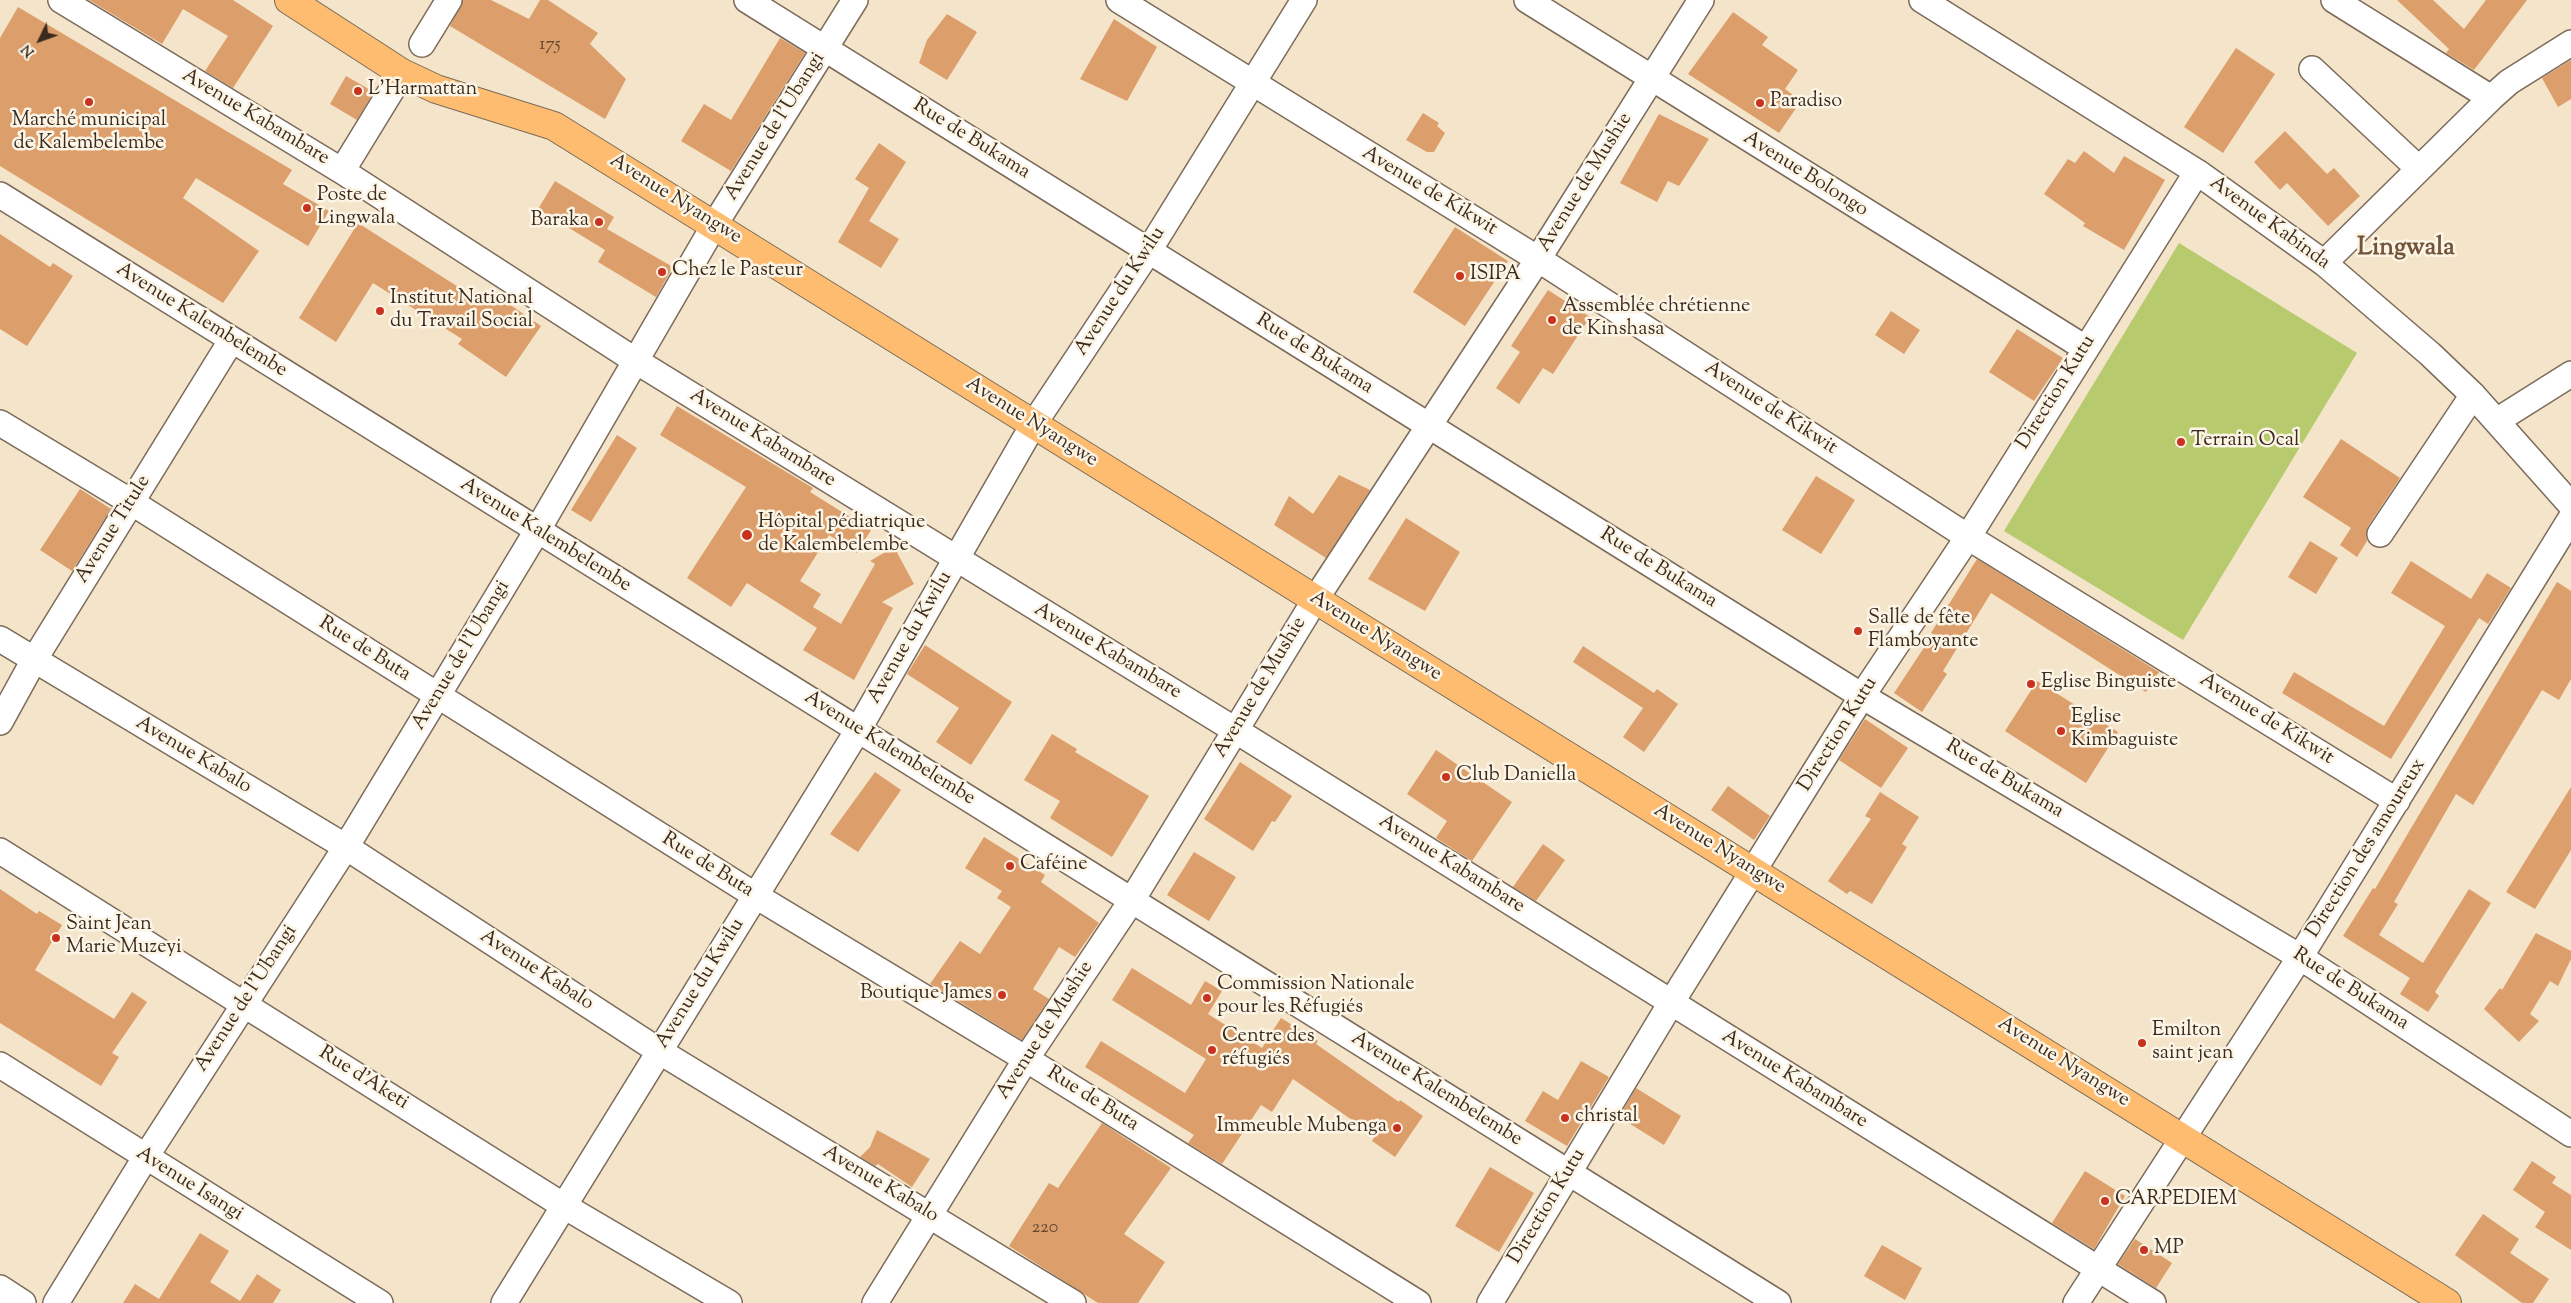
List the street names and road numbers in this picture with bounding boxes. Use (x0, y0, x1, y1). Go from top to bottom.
street label: Avenue de l'Ubangi (721, 48, 831, 206)
street label: Avenue Kabambare (177, 65, 333, 171)
street label: Rue de Bukama (908, 94, 1034, 186)
street label: Avenue de Mushie (1533, 109, 1639, 257)
street label: Avenue Bolongo (1738, 127, 1872, 223)
street label: Avenue de Kikwit (1357, 142, 1501, 242)
street label: Avenue Nyangwe (605, 150, 745, 250)
street label: Avenue Kabinda (2204, 172, 2334, 276)
street label: Avenue du Kwilu (1070, 223, 1172, 361)
street label: Avenue Kalembelembe (111, 259, 291, 383)
street label: Rue de Bukama (1251, 309, 1377, 401)
street label: Direction Kutu (2012, 331, 2102, 455)
street label: Avenue de Kikwit (1699, 357, 1841, 461)
street label: Avenue Nyangwe (961, 373, 1101, 473)
street label: Avenue Kabambare (684, 384, 840, 494)
street label: Avenue Titule (71, 472, 157, 588)
street label: Avenue Kalembelembe (455, 474, 635, 598)
street label: Rue de Bukama (1595, 523, 1721, 615)
street label: Avenue du Kwilu (863, 568, 959, 708)
street label: Avenue de l'Ubangi (408, 577, 516, 735)
street label: Avenue Nyangwe (1305, 587, 1445, 687)
street label: Avenue Kabambare (1029, 599, 1185, 705)
street label: Rue de Buta (314, 612, 414, 688)
street label: Avenue de Mushie (1210, 613, 1312, 763)
street label: Avenue de Kikwit (2194, 669, 2338, 771)
street label: Direction Kutu (1794, 673, 1884, 797)
street label: Avenue Kalembelembe (799, 687, 979, 811)
street label: Avenue Kabalo (131, 712, 255, 800)
street label: Rue de Bukama (1941, 735, 2067, 825)
street label: Direction des amoureux (2302, 755, 2432, 943)
street label: Avenue Nyangwe (1649, 800, 1789, 900)
street label: Avenue Kabambare (1373, 810, 1529, 920)
street label: Rue de Buta (657, 828, 757, 904)
street label: Avenue du Kwilu (651, 915, 751, 1053)
street label: Avenue de l'Ubangi (191, 921, 303, 1077)
street label: Avenue Kabalo (475, 925, 597, 1017)
street label: Rue de Bukama (2287, 944, 2413, 1036)
street label: Avenue de Mushie (992, 957, 1100, 1105)
street label: Avenue Nyangwe (1993, 1013, 2133, 1113)
street label: Avenue Kabambare (1716, 1025, 1872, 1135)
street label: Avenue Kalembelembe (1346, 1028, 1526, 1152)
street label: Rue d'Aketi (314, 1042, 412, 1116)
street label: Rue de Buta (1042, 1062, 1142, 1138)
street label: Avenue Kabalo (818, 1141, 942, 1229)
street label: Avenue Isangi (131, 1143, 247, 1227)
street label: Direction Kutu (1504, 1145, 1592, 1269)

